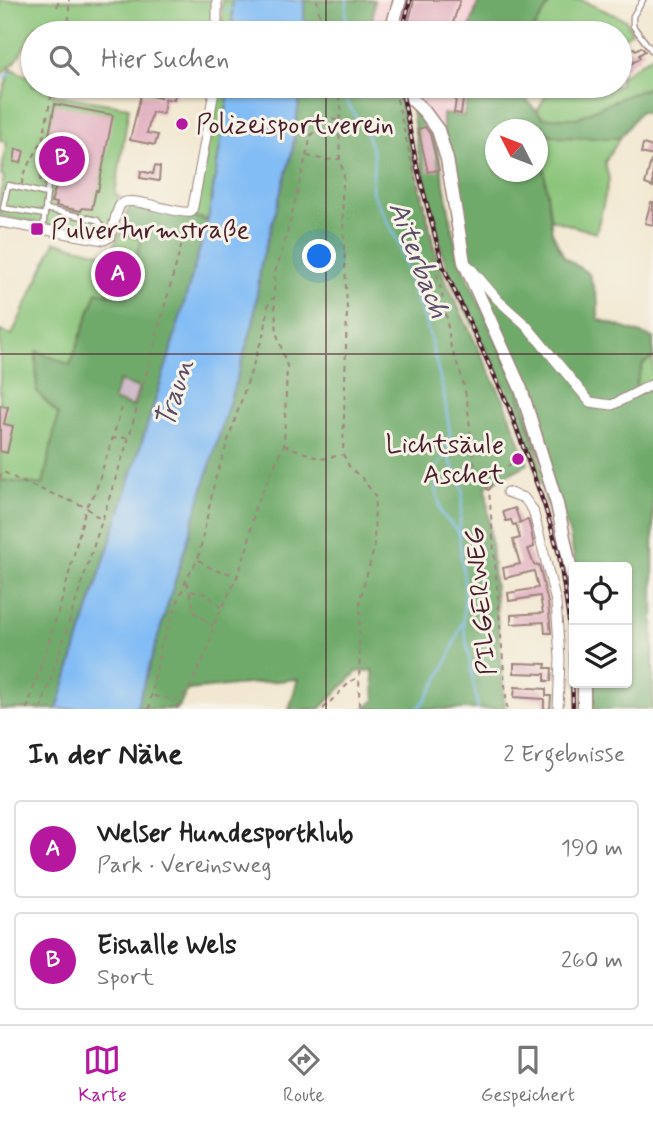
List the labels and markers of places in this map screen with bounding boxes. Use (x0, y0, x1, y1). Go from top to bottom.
place label: Polizeisportverein (196, 109, 394, 143)
marker: Polizeisportverein (174, 116, 190, 132)
pin: B (39, 133, 85, 185)
place label: Pulverturmstraße (51, 214, 249, 248)
marker: Pulverturmstraße (29, 221, 45, 237)
pin: A (95, 248, 141, 300)
place label: Lichtsäule Aschet (386, 429, 504, 493)
marker: Lichtsäule Aschet (510, 451, 526, 467)

